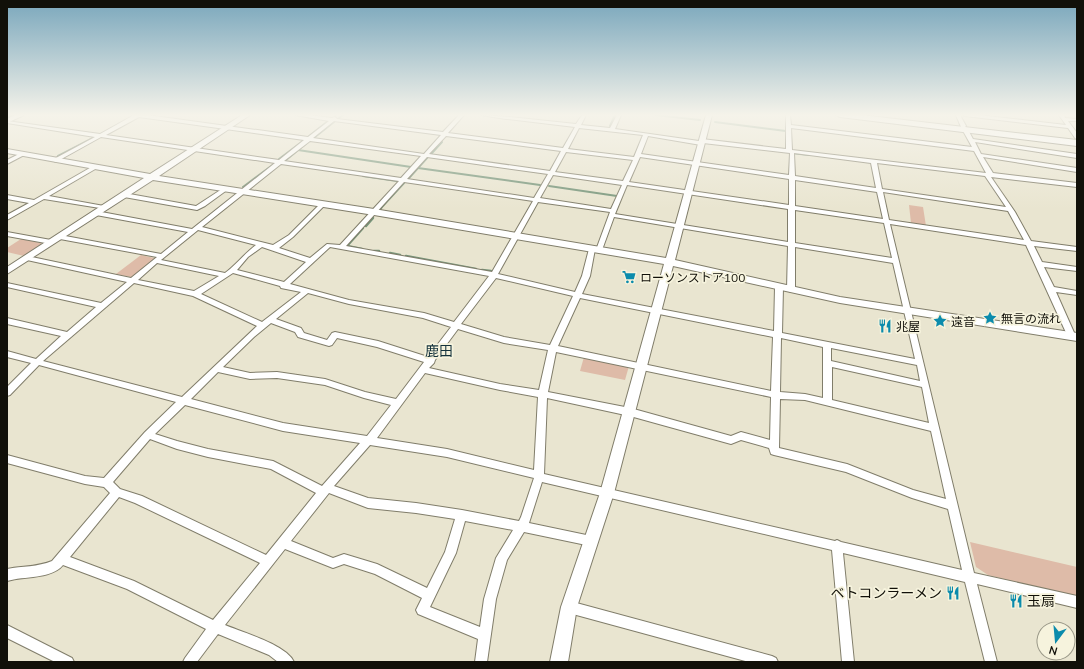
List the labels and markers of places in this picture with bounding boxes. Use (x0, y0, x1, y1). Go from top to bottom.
supermarket icon: ローソンストア100 (621, 269, 637, 285)
place label: ローソンストア100 (640, 270, 745, 285)
place icon: 無言の流れ (982, 310, 998, 326)
place label: 無言の流れ (1001, 311, 1061, 326)
place icon: 遠音 (932, 313, 948, 329)
place label: 遠音 (951, 314, 975, 329)
restaurant icon: 兆屋 (877, 318, 893, 334)
place label: 兆屋 (896, 319, 920, 334)
place label: ベトコンラーメン (831, 584, 942, 602)
restaurant icon: ベトコンラーメン (945, 585, 961, 601)
place label: 玉扇 (1027, 592, 1055, 610)
restaurant icon: 玉扇 (1008, 593, 1024, 609)

